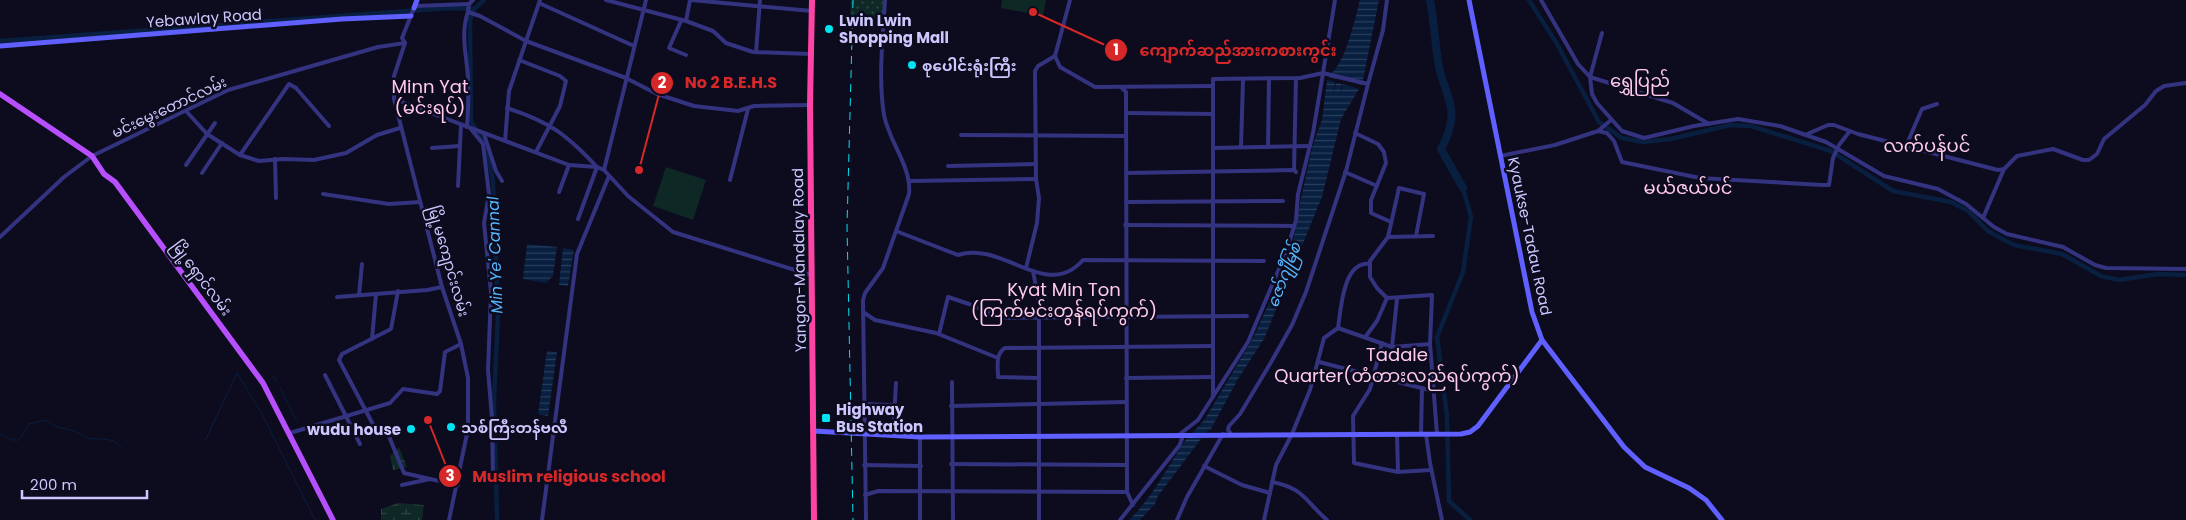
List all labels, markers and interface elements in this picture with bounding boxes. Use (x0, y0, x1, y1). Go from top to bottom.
street label: Yebawlay Road (145, 3, 263, 33)
place label: Lwin Lwin Shopping Mall (839, 10, 949, 48)
marker: Lwin Lwin Shopping Mall (823, 23, 835, 35)
callout: ကျောက်ဆည်အားကစားကွင်း (1104, 34, 1346, 65)
text: 1 (1113, 39, 1119, 60)
text: ကျောက်ဆည်အားကစားကွင်း (1139, 39, 1337, 64)
place label: စုပေါင်းရုံးကြီး (922, 55, 1016, 78)
marker: စုပေါင်းရုံးကြီး (906, 59, 918, 71)
callout: No 2 B.E.H.S (650, 67, 787, 98)
district label: ရွှေပြည် (1610, 68, 1670, 96)
street label: မင်းမွေးတောင်လမ်း (108, 71, 230, 144)
text: No 2 B.E.H.S (685, 71, 777, 94)
text: 2 (658, 72, 667, 93)
district label: Minn Yat (မင်းရပ်) (391, 74, 469, 123)
district label: လက်ပန်ပင် (1884, 133, 1970, 161)
street label: Kyaukse-Tadau Road (1503, 155, 1557, 317)
street label: Yangon-Mandalay Road (787, 168, 811, 352)
district label: မယ်ဇယ်ပင် (1644, 175, 1732, 200)
water label: Min Ye' Cannal (481, 196, 509, 314)
street label: မြို့မကျောင်းလမ်း (421, 203, 475, 320)
street label: မြို့ရှောင်လမ်း (165, 236, 237, 321)
water label: ဇော်ဂျီမြစ် (1261, 238, 1309, 312)
district label: Kyat Min Ton (ကြက်မင်းတွန်ရပ်ကွက်) (971, 277, 1157, 326)
district label: Tadale Quarter(တံတားလည်ရပ်ကွက်) (1274, 342, 1520, 391)
place label: Highway Bus Station (836, 399, 923, 437)
marker: Highway Bus Station (820, 412, 832, 424)
place label: သစ်ကြီးတန်ဗလီ (461, 417, 568, 440)
place label: wudu house (307, 419, 401, 440)
marker: သစ်ကြီးတန်ဗလီ (445, 421, 457, 433)
marker: wudu house (405, 423, 417, 435)
callout: Muslim religious school (437, 460, 676, 491)
text: 3 (445, 465, 455, 486)
text: Muslim religious school (472, 465, 666, 488)
scale bar (22, 468, 148, 500)
text: 200 m (30, 474, 77, 495)

